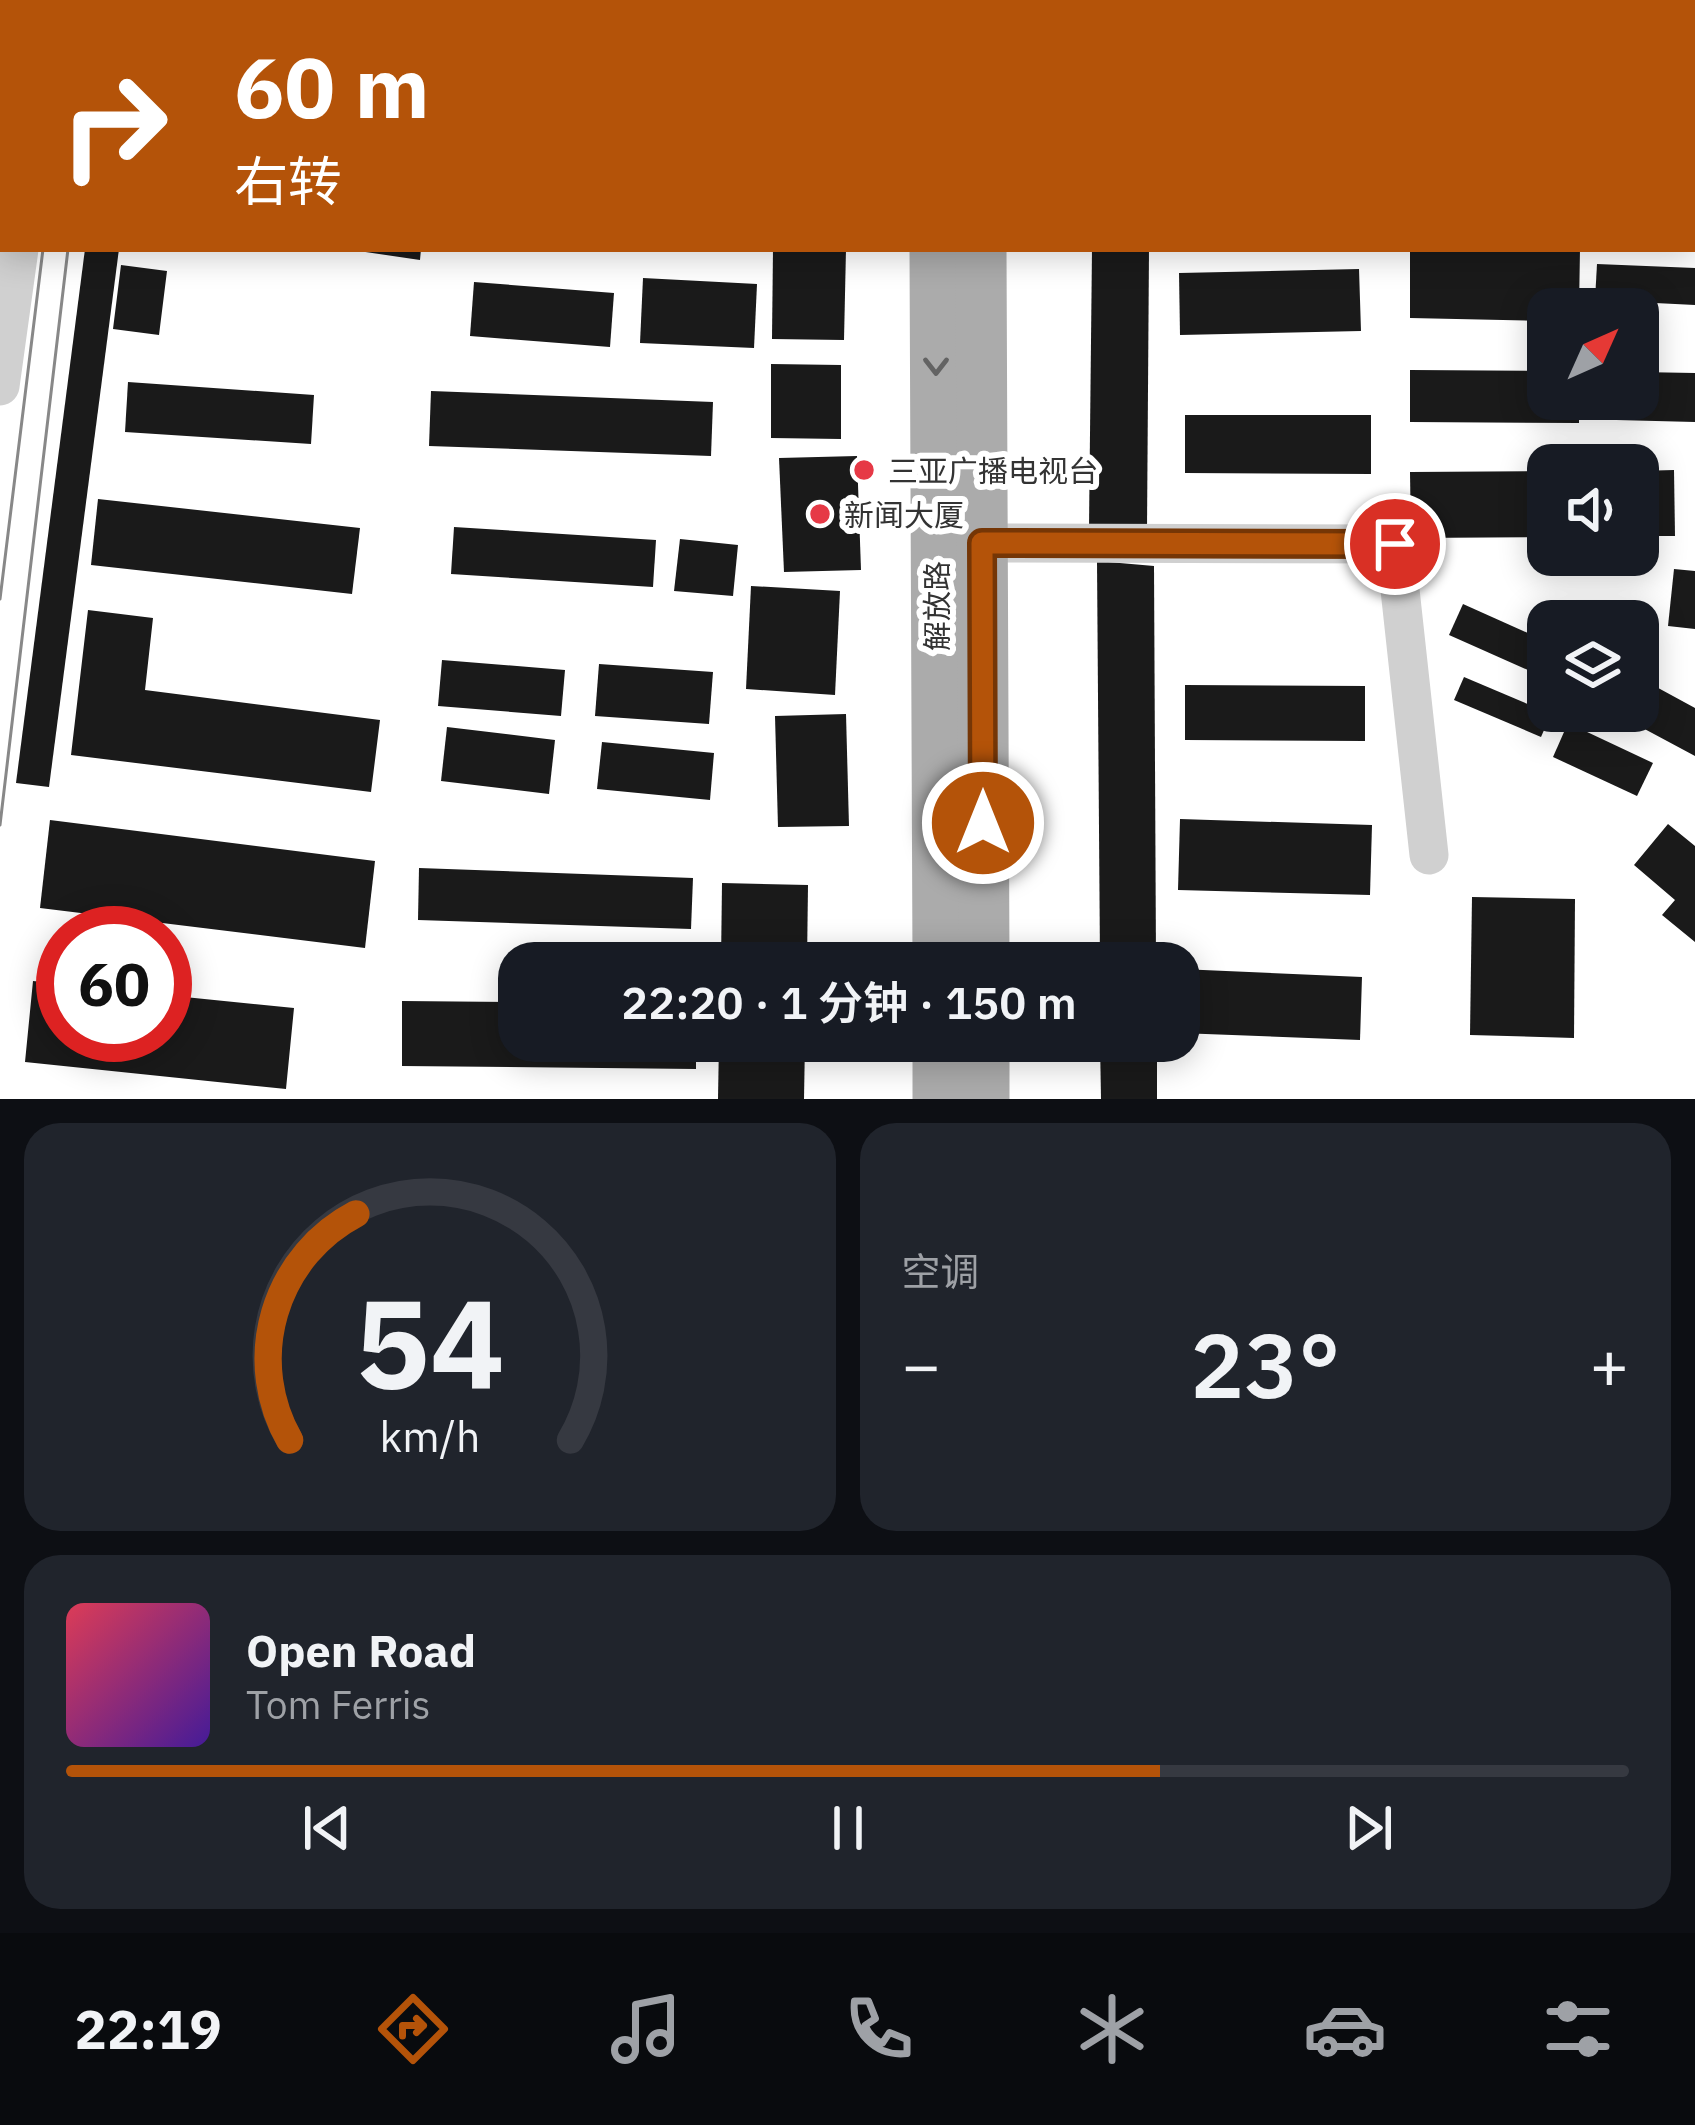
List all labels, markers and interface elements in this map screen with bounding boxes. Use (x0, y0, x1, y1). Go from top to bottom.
text: 60 m (234, 32, 430, 141)
icon: right (36, 48, 192, 204)
text: 右转 (234, 146, 342, 216)
north arrow (1527, 288, 1659, 420)
map controls (1527, 288, 1659, 732)
one-way arrow (922, 357, 948, 376)
button: sound (1527, 444, 1659, 576)
place label: 三亚广播电视台 (888, 451, 1098, 490)
marker: 三亚广播电视台 (851, 457, 877, 483)
pin (1344, 493, 1446, 595)
place label: 新闻大厦 (844, 495, 964, 534)
marker: 新闻大厦 (807, 501, 833, 527)
icon: arrive (1362, 511, 1428, 577)
street label: 解放路 (917, 561, 956, 651)
button: layers (1527, 600, 1659, 732)
position arrow (920, 760, 1046, 886)
speed limit sign: 60 (36, 906, 192, 1062)
text: 22:20 · 1 分钟 · 150 m (621, 973, 1077, 1031)
text: 空调 (902, 1246, 980, 1297)
text: 54 (355, 1261, 505, 1423)
text: 23° (1190, 1306, 1340, 1423)
text: − (902, 1321, 941, 1407)
text: + (1589, 1321, 1629, 1407)
text: km/h (379, 1408, 480, 1464)
text: Open Road (246, 1621, 476, 1679)
text: Tom Ferris (246, 1679, 430, 1730)
icon: previous (294, 1795, 360, 1861)
icon: pause (815, 1795, 881, 1861)
icon: next (1336, 1795, 1402, 1861)
icon: directions (371, 1987, 455, 2071)
icon: music (604, 1987, 688, 2071)
icon: phone (837, 1987, 921, 2071)
icon: climate (1070, 1987, 1154, 2071)
icon: car (1303, 1987, 1387, 2071)
icon: filters (1536, 1987, 1620, 2071)
text: 22:19 (75, 1994, 222, 2064)

